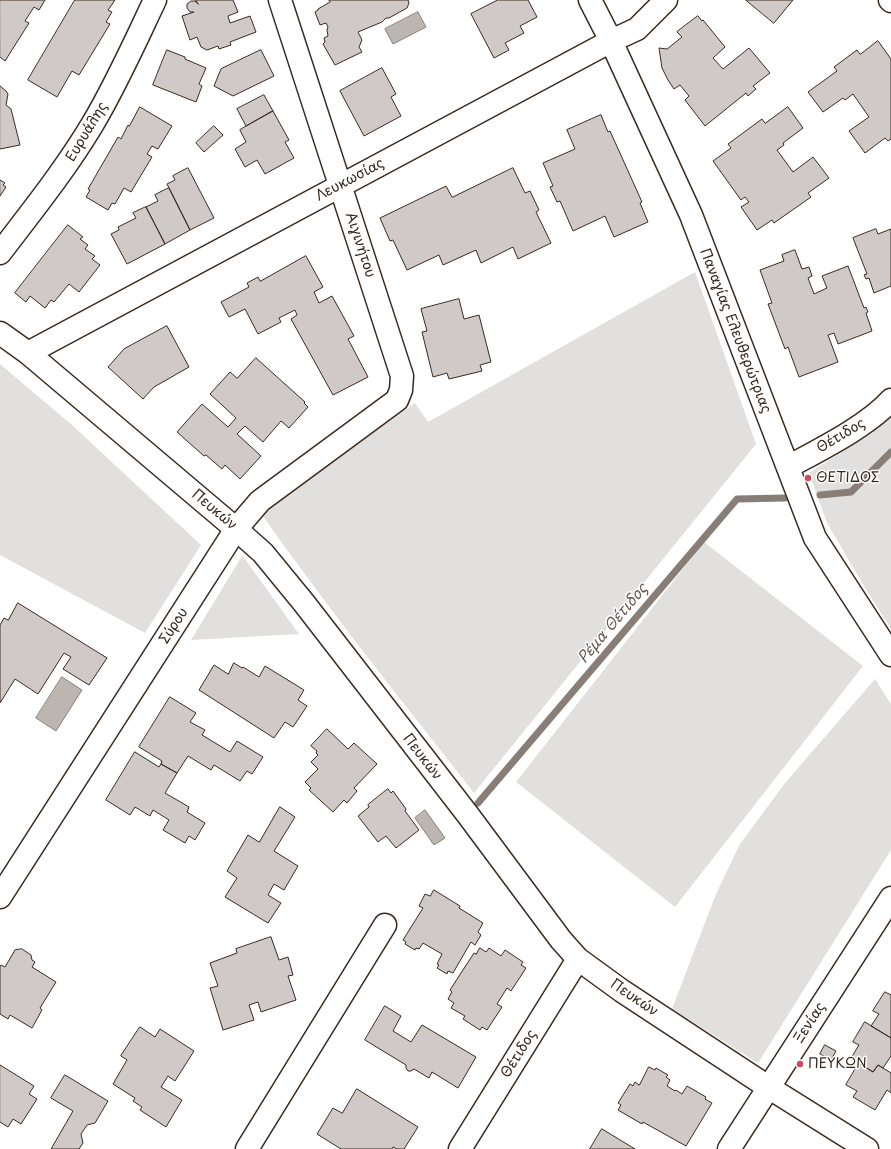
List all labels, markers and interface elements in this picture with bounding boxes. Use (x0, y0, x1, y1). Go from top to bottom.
street label: Ευρυάλης (63, 99, 111, 165)
street label: Λευκωσίας (313, 155, 387, 205)
street label: Αιγινήτου (342, 210, 378, 280)
street label: Παναγίας Ελευθερώτριας (696, 246, 774, 416)
street label: Θέτιδος (814, 415, 868, 457)
place label: ΘΕΤΙΔΟΣ (816, 470, 880, 486)
marker: ΘΕΤΙΔΟΣ (803, 473, 813, 483)
street label: Πευκών (188, 486, 240, 534)
water label: Ρέμα Θέτιδος (574, 580, 652, 668)
street label: Σύρου (156, 605, 192, 647)
street label: Πευκών (399, 730, 445, 784)
street label: Πευκών (607, 976, 661, 1020)
street label: Ξενίας (791, 999, 829, 1047)
street label: Θέτιδος (498, 1027, 540, 1081)
place label: ΠΕΥΚΩΝ (808, 1056, 867, 1072)
marker: ΠΕΥΚΩΝ (795, 1059, 805, 1069)

